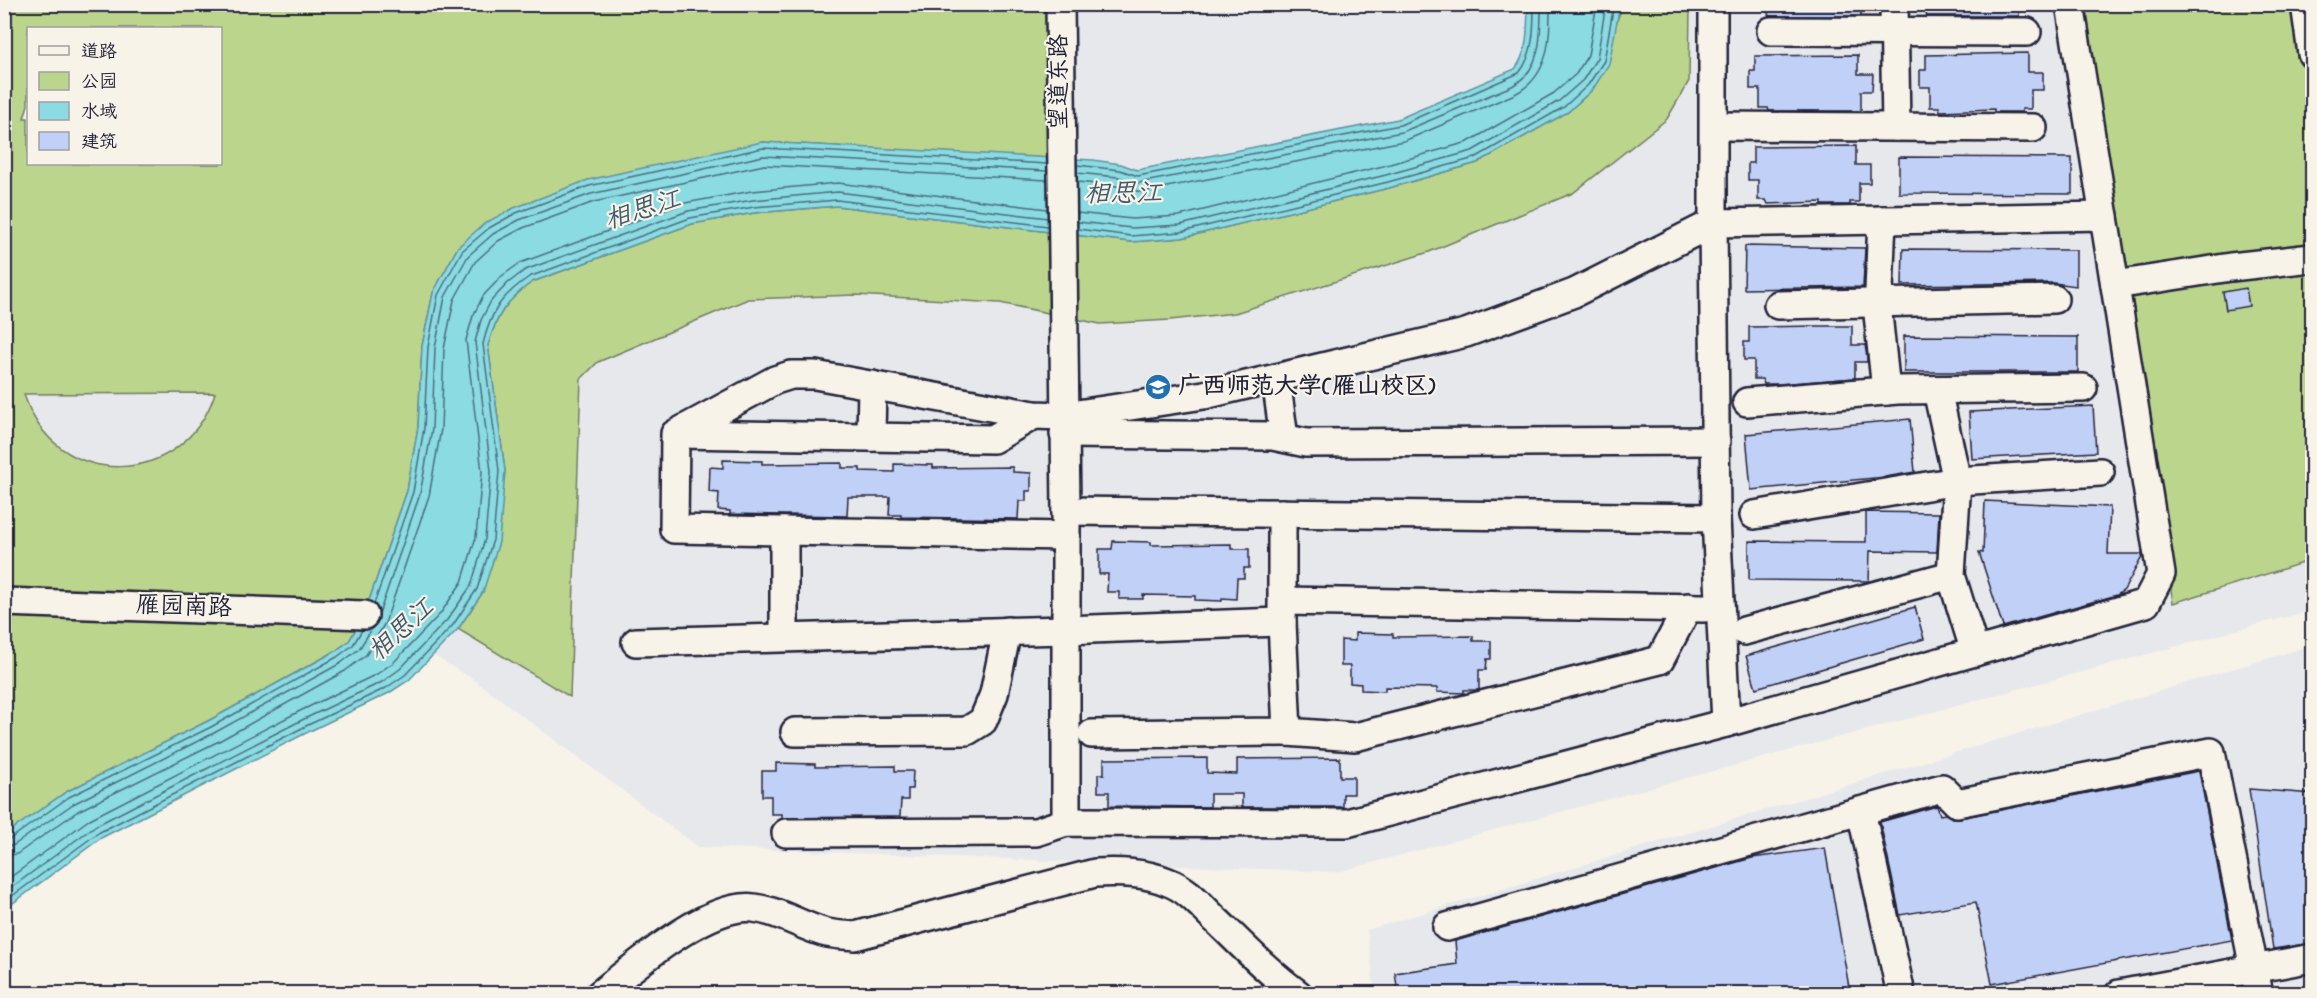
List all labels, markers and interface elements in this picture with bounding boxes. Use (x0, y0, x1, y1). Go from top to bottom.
legend (27, 27, 222, 165)
street label: 望道东路 (1043, 34, 1078, 130)
text: 道路 (81, 40, 117, 66)
text: 公园 (81, 70, 117, 96)
text: 水域 (81, 100, 117, 126)
text: 建筑 (81, 130, 117, 156)
water label: 相思江 (1084, 176, 1163, 214)
water label: 相思江 (600, 181, 687, 241)
place label: 广西师范大学(雁山校区) (1178, 370, 1435, 405)
school or university icon: 广西师范大学(雁山校区) (1143, 372, 1173, 402)
street label: 雁园南路 (135, 589, 233, 627)
water label: 相思江 (360, 590, 444, 671)

